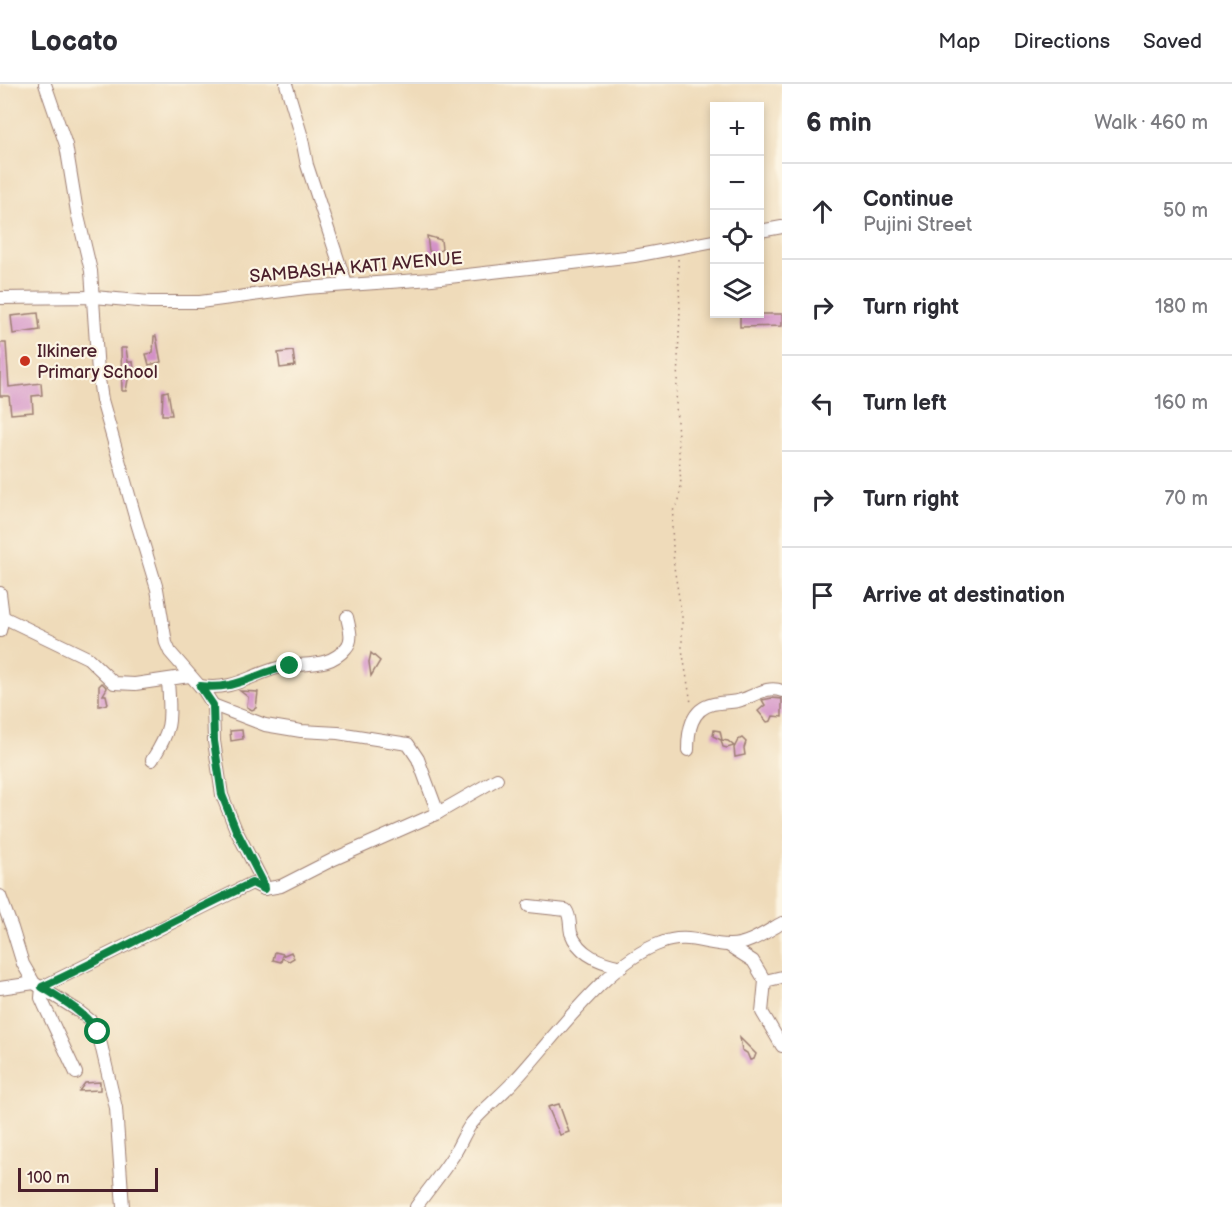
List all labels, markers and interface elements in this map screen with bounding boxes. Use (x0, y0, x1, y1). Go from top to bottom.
text: Locato (30, 25, 118, 58)
text: Map (938, 29, 981, 54)
text: Directions (1014, 29, 1110, 54)
text: Saved (1143, 29, 1202, 54)
map controls (710, 102, 764, 318)
button: + (710, 102, 764, 156)
text: 6 min (806, 108, 872, 139)
text: Walk · 460 m (1094, 111, 1208, 135)
button: − (710, 156, 764, 210)
text: Continue (863, 186, 953, 213)
icon: ahead (806, 195, 839, 228)
text: 50 m (1163, 199, 1208, 223)
button: locate (710, 210, 764, 264)
text: Pujini Street (863, 213, 972, 237)
street label: SAMBASHA KATI AVENUE (249, 248, 464, 287)
button: layers (710, 264, 764, 318)
icon: right (806, 291, 839, 324)
text: Turn right (863, 294, 959, 321)
text: 180 m (1155, 295, 1208, 319)
place label: Ilkinere Primary School (37, 341, 158, 383)
marker: Ilkinere Primary School (18, 354, 32, 368)
icon: left (806, 387, 839, 420)
text: Turn left (863, 390, 947, 417)
text: 160 m (1154, 391, 1208, 415)
icon: right (806, 483, 839, 516)
text: Turn right (863, 486, 959, 513)
text: 70 m (1164, 487, 1208, 511)
icon: arrive (806, 579, 839, 612)
text: Arrive at destination (863, 582, 1065, 609)
route end (276, 652, 302, 678)
route start (84, 1018, 110, 1044)
scale bar (18, 1165, 158, 1192)
text: 100 m (27, 1169, 70, 1188)

